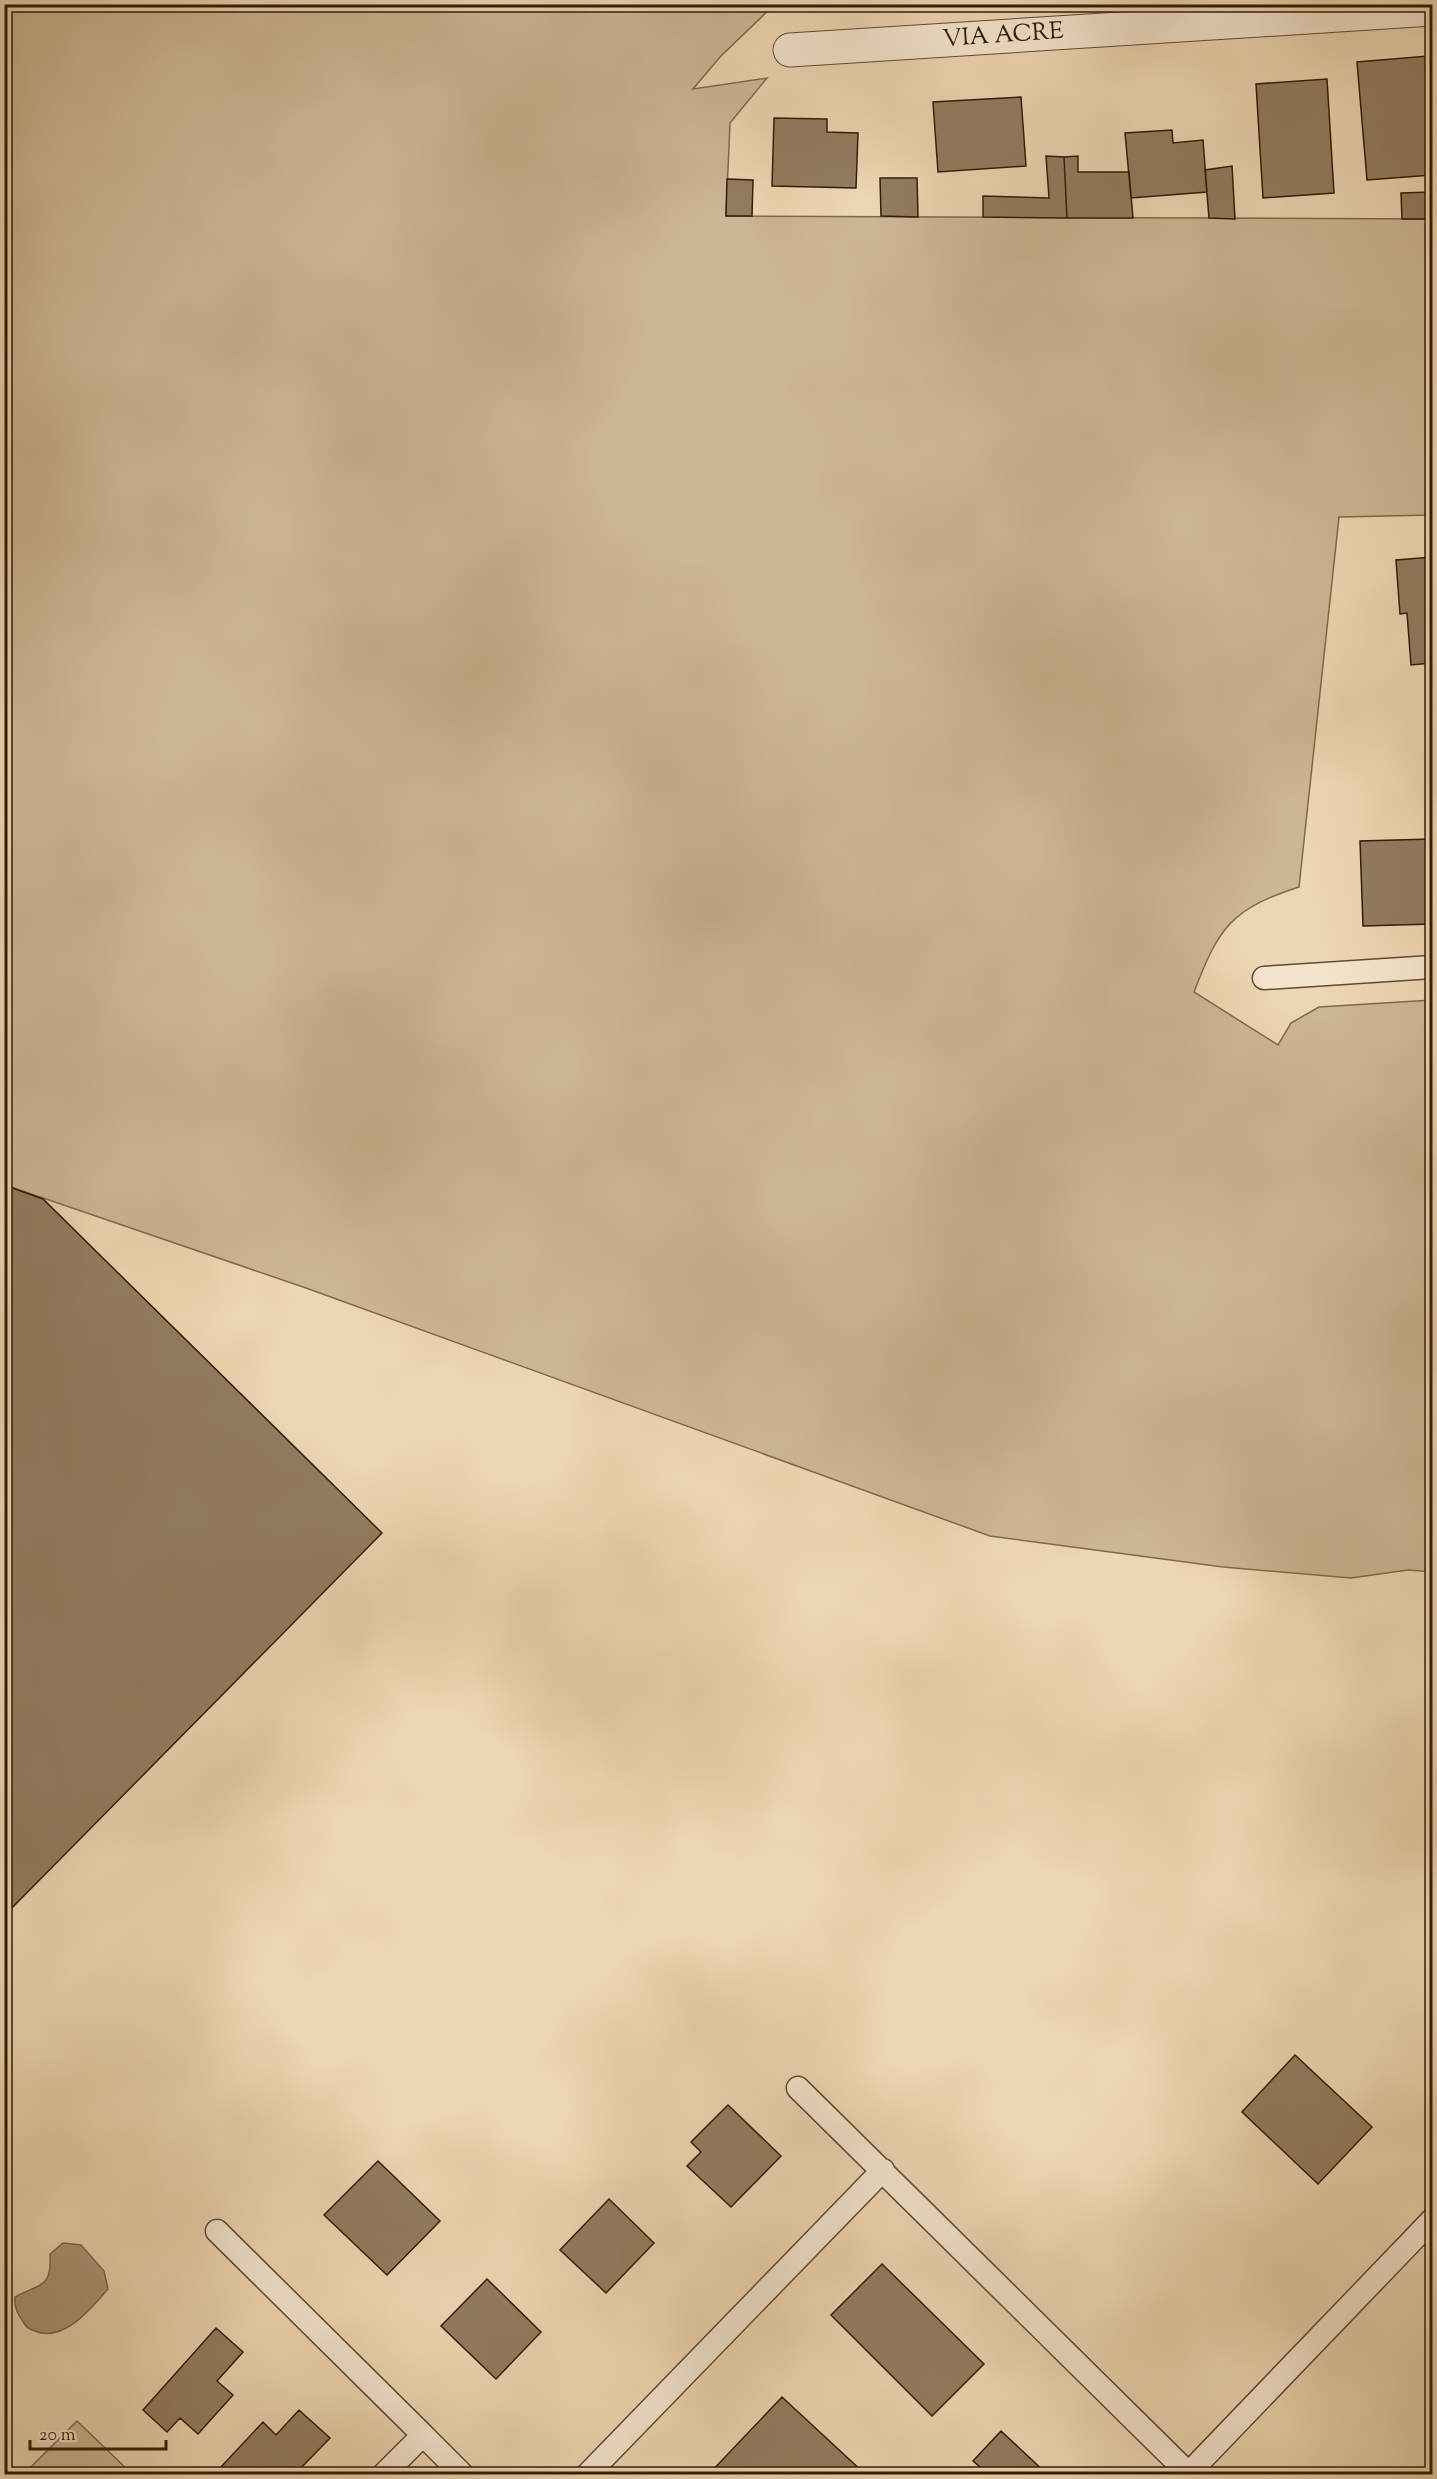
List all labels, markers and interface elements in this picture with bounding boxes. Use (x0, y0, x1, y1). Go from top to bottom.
street label: VIA ACRE (941, 15, 1065, 57)
scale bar (30, 2413, 166, 2451)
text: 20 m (39, 2423, 76, 2449)

